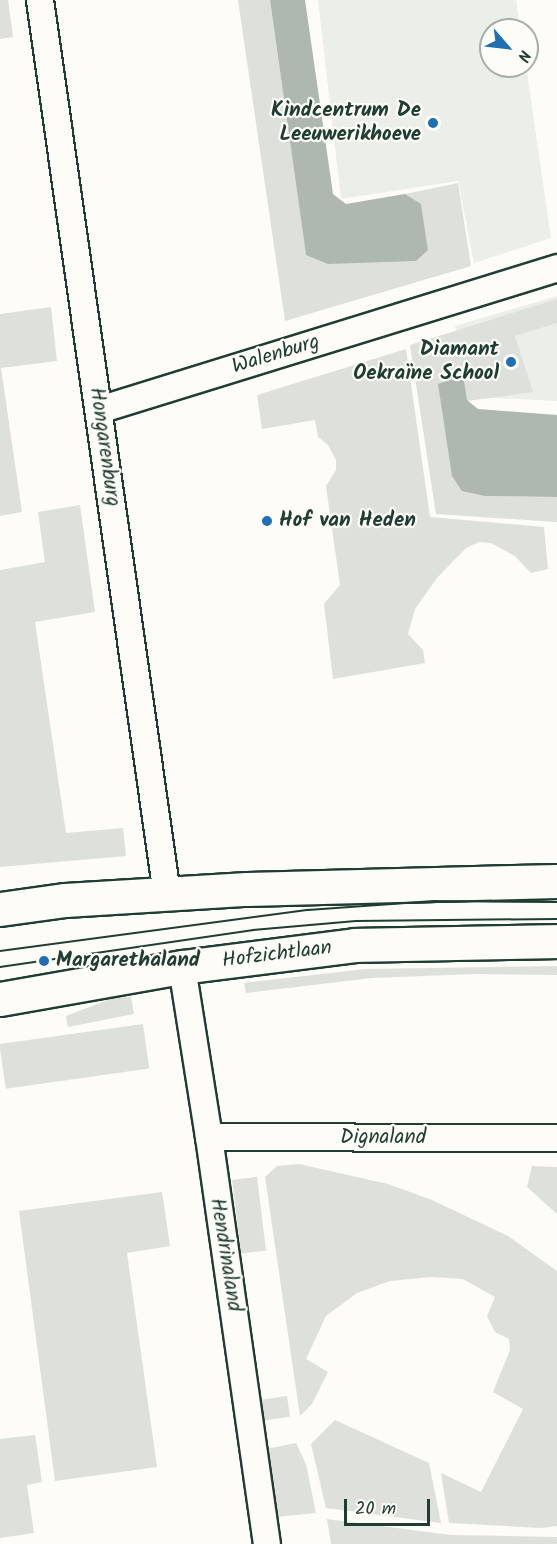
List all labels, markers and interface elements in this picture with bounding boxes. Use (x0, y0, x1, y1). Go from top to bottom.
north arrow (479, 18, 539, 78)
text: N (510, 45, 537, 66)
place label: Kindcentrum De Leeuwerikhoeve (271, 98, 421, 148)
marker: Kindcentrum De Leeuwerikhoeve (426, 116, 440, 130)
street label: Walenburg (229, 330, 323, 380)
place label: Diamant Oekraïne School (353, 337, 499, 387)
marker: Diamant Oekraïne School (504, 355, 518, 369)
street label: Hongarenburg (83, 386, 125, 508)
place label: Hof van Heden (279, 508, 416, 534)
marker: Hof van Heden (260, 514, 274, 528)
street label: Hofzichtlaan (221, 936, 333, 974)
place label: Margarethaland (56, 948, 200, 974)
marker: Margarethaland (37, 954, 51, 968)
street label: Dignaland (340, 1125, 426, 1151)
street label: Hendrinaland (204, 1196, 246, 1314)
scale bar (347, 1487, 432, 1525)
text: 20 m (355, 1495, 396, 1524)

